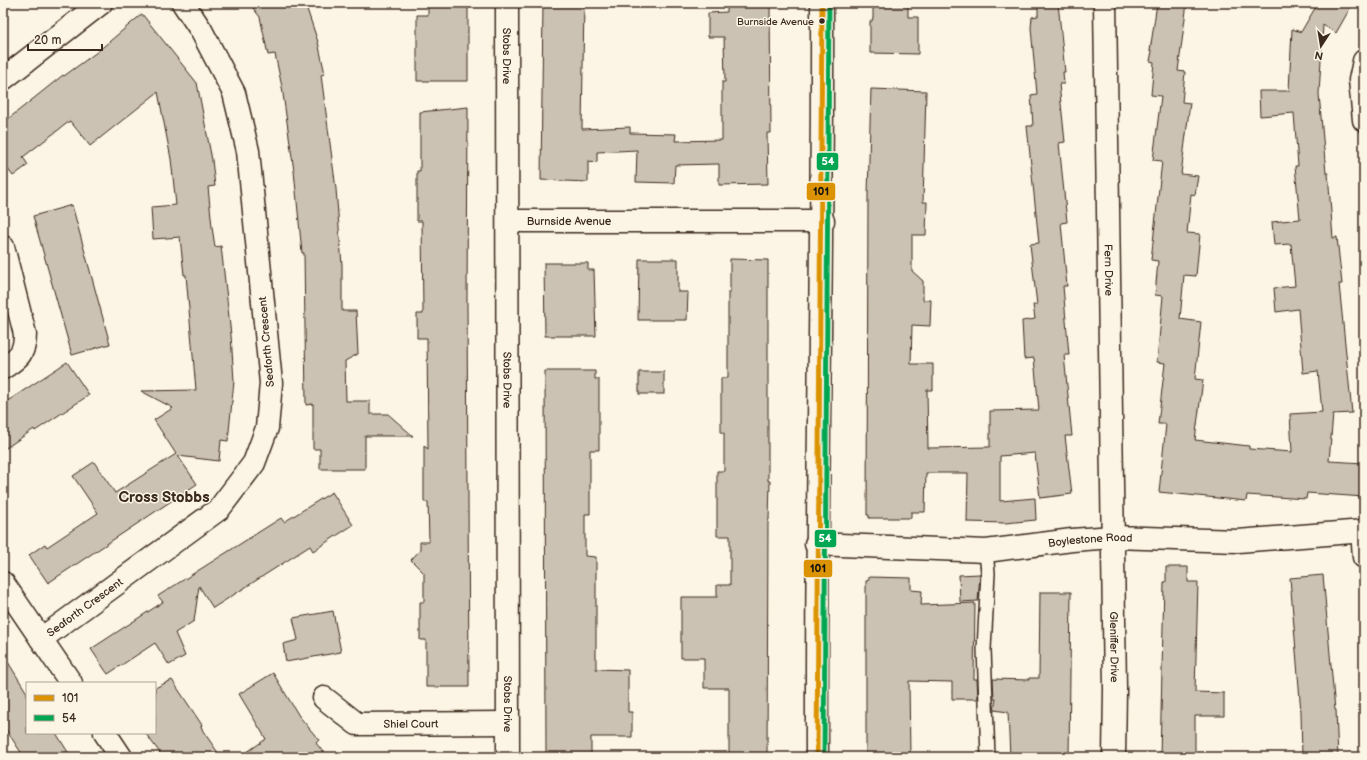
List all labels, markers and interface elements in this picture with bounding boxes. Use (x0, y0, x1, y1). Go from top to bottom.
place label: Burnside Avenue (737, 16, 814, 28)
marker: Burnside Avenue (817, 16, 827, 26)
scale bar (28, 26, 102, 52)
north arrow (1301, 26, 1341, 66)
street label: Stobs Drive (500, 28, 513, 85)
text: 20 m (34, 33, 61, 48)
text: N (1314, 48, 1324, 63)
line badge: 54 (816, 152, 839, 171)
text: 54 (822, 155, 835, 168)
line badge: 101 (806, 182, 836, 201)
text: 101 (813, 185, 829, 198)
street label: Burnside Avenue (527, 215, 612, 228)
street label: Fern Drive (1102, 244, 1115, 296)
street label: Seaforth Crescent (256, 296, 277, 388)
street label: Stobs Drive (500, 352, 514, 409)
district label: Cross Stobbs (118, 488, 210, 507)
line badge: 54 (814, 529, 837, 548)
street label: Boylestone Road (1047, 531, 1133, 550)
text: 54 (819, 532, 832, 545)
line badge: 101 (803, 559, 833, 578)
text: 101 (810, 562, 826, 575)
street label: Seaforth Crescent (44, 575, 126, 640)
street label: Gleniffer Drive (1107, 611, 1121, 683)
street label: Stobs Drive (501, 676, 514, 733)
legend (26, 682, 156, 734)
text: 101 (62, 691, 78, 706)
text: 54 (62, 711, 77, 726)
street label: Shiel Court (384, 717, 439, 731)

